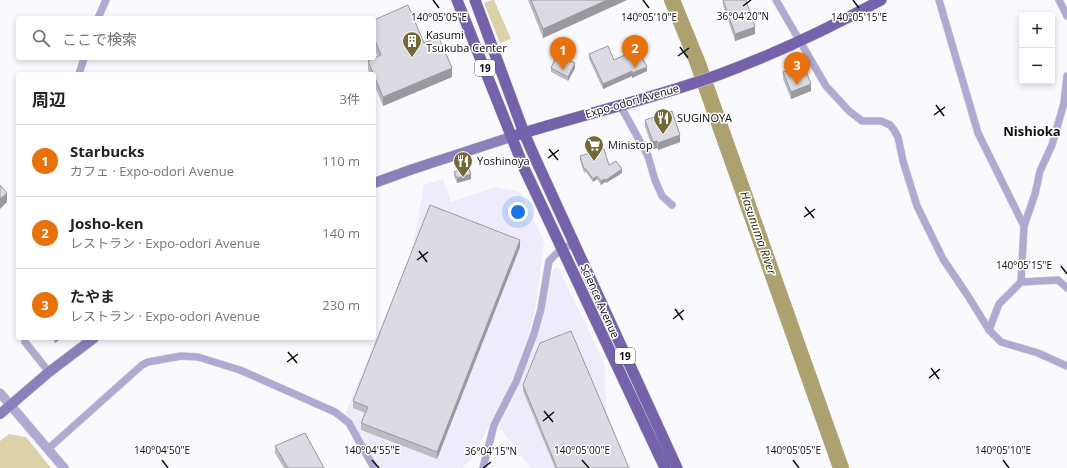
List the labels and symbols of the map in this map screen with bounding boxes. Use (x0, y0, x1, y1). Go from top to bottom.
text: 36°04'20"N (717, 9, 769, 23)
text: 140°05'05"E (411, 10, 467, 24)
text: 140°05'10"E (621, 10, 677, 24)
text: 140°05'15"E (831, 10, 887, 24)
place label: Kasumi Tsukuba Center (426, 27, 507, 55)
building icon: Kasumi Tsukuba Center (401, 30, 423, 58)
pin: 2 (622, 35, 648, 68)
pin: 1 (550, 37, 576, 70)
pin: 3 (784, 52, 810, 85)
road number: 19 (475, 60, 495, 76)
street label: Expo-odori Avenue (583, 80, 681, 121)
restaurant icon: SUGINOYA (652, 107, 674, 135)
place label: SUGINOYA (677, 110, 732, 125)
district label: Nishioka (1003, 122, 1061, 140)
supermarket icon: Ministop (583, 134, 605, 162)
place label: Ministop (608, 137, 653, 152)
restaurant icon: Yoshinoya (452, 150, 474, 178)
place label: Yoshinoya (477, 153, 530, 168)
water label: Hasunuma River (736, 189, 781, 278)
your location (508, 202, 528, 222)
text: 140°05'15"E (996, 258, 1052, 272)
street label: Science Avenue (577, 261, 623, 340)
road number: 19 (615, 348, 635, 364)
text: 140°04'50"E (134, 443, 190, 457)
text: 140°04'55"E (344, 443, 400, 457)
text: 140°05'00"E (554, 443, 610, 457)
text: 140°05'05"E (765, 443, 821, 457)
text: 140°05'10"E (975, 443, 1031, 457)
text: 36°04'15"N (465, 444, 517, 458)

